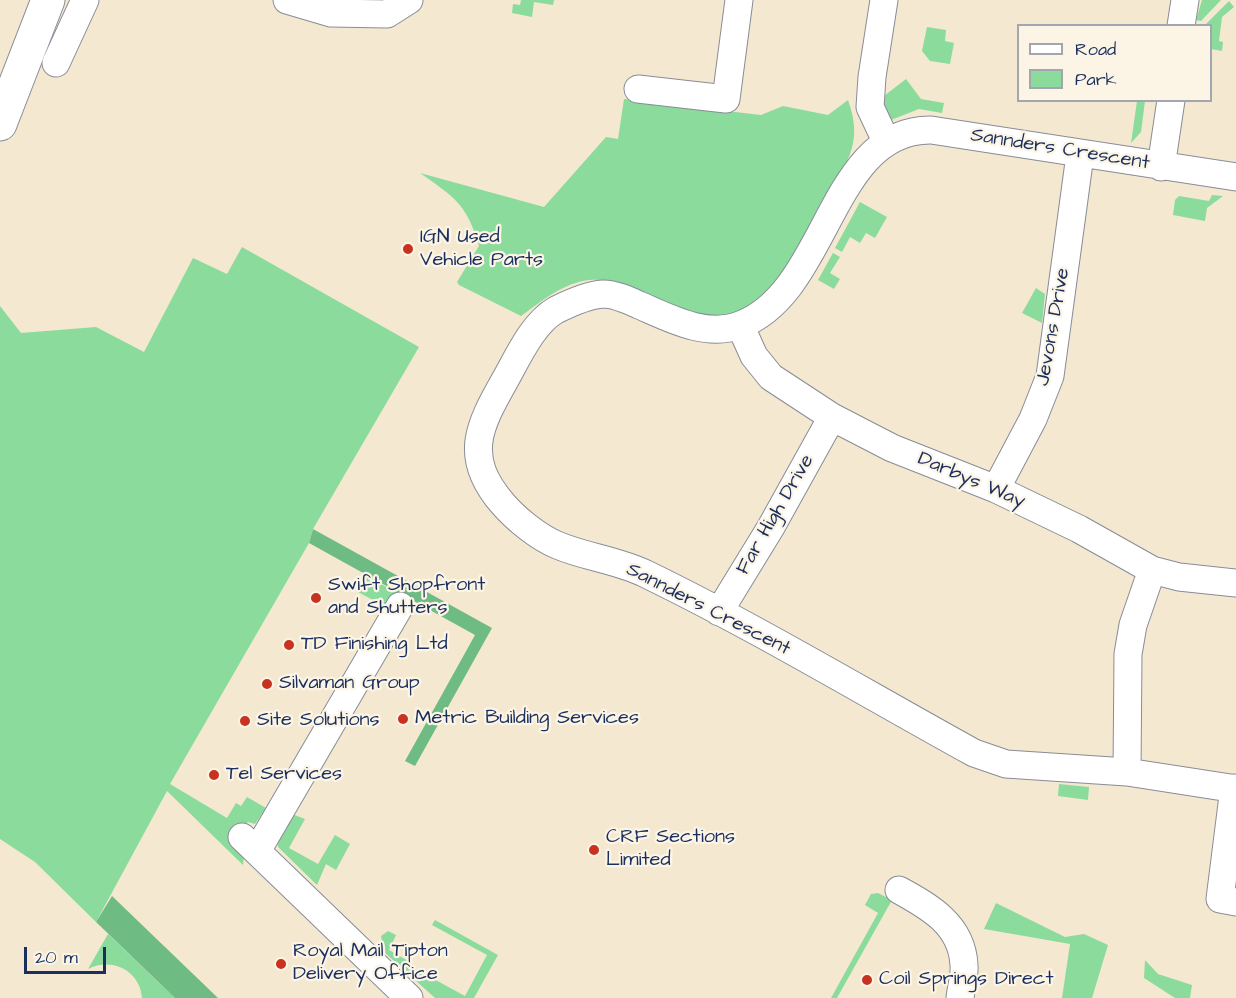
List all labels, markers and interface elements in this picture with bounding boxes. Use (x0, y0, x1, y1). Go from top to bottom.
legend (1017, 24, 1212, 102)
text: Road (1075, 37, 1116, 62)
text: Park (1075, 67, 1117, 92)
street label: Sannders Crescent (969, 124, 1151, 176)
place label: IGN Used Vehicle Parts (420, 226, 543, 273)
marker: IGN Used Vehicle Parts (401, 242, 415, 256)
street label: Jevons Drive (1032, 266, 1076, 388)
street label: Darbys Way (914, 448, 1028, 514)
street label: Far High Drive (732, 451, 820, 579)
street label: Sannders Crescent (622, 558, 794, 662)
place label: Swift Shopfront and Shutters (328, 574, 485, 621)
marker: Swift Shopfront and Shutters (309, 591, 323, 605)
place label: TD Finishing Ltd (301, 633, 448, 657)
marker: TD Finishing Ltd (282, 638, 296, 652)
place label: Silvaman Group (279, 672, 420, 696)
marker: Silvaman Group (260, 677, 274, 691)
place label: Metric Building Services (415, 707, 639, 731)
place label: Site Solutions (257, 709, 380, 733)
marker: Metric Building Services (396, 712, 410, 726)
marker: Site Solutions (238, 714, 252, 728)
place label: Tel Services (226, 763, 342, 787)
marker: Tel Services (207, 768, 221, 782)
place label: CRF Sections Limited (606, 826, 735, 873)
marker: CRF Sections Limited (587, 843, 601, 857)
scale bar (27, 935, 110, 973)
place label: Royal Mail Tipton Delivery Office (293, 940, 448, 987)
text: 20 m (35, 945, 78, 970)
marker: Royal Mail Tipton Delivery Office (274, 957, 288, 971)
place label: Coil Springs Direct (879, 968, 1054, 992)
marker: Coil Springs Direct (860, 973, 874, 987)

